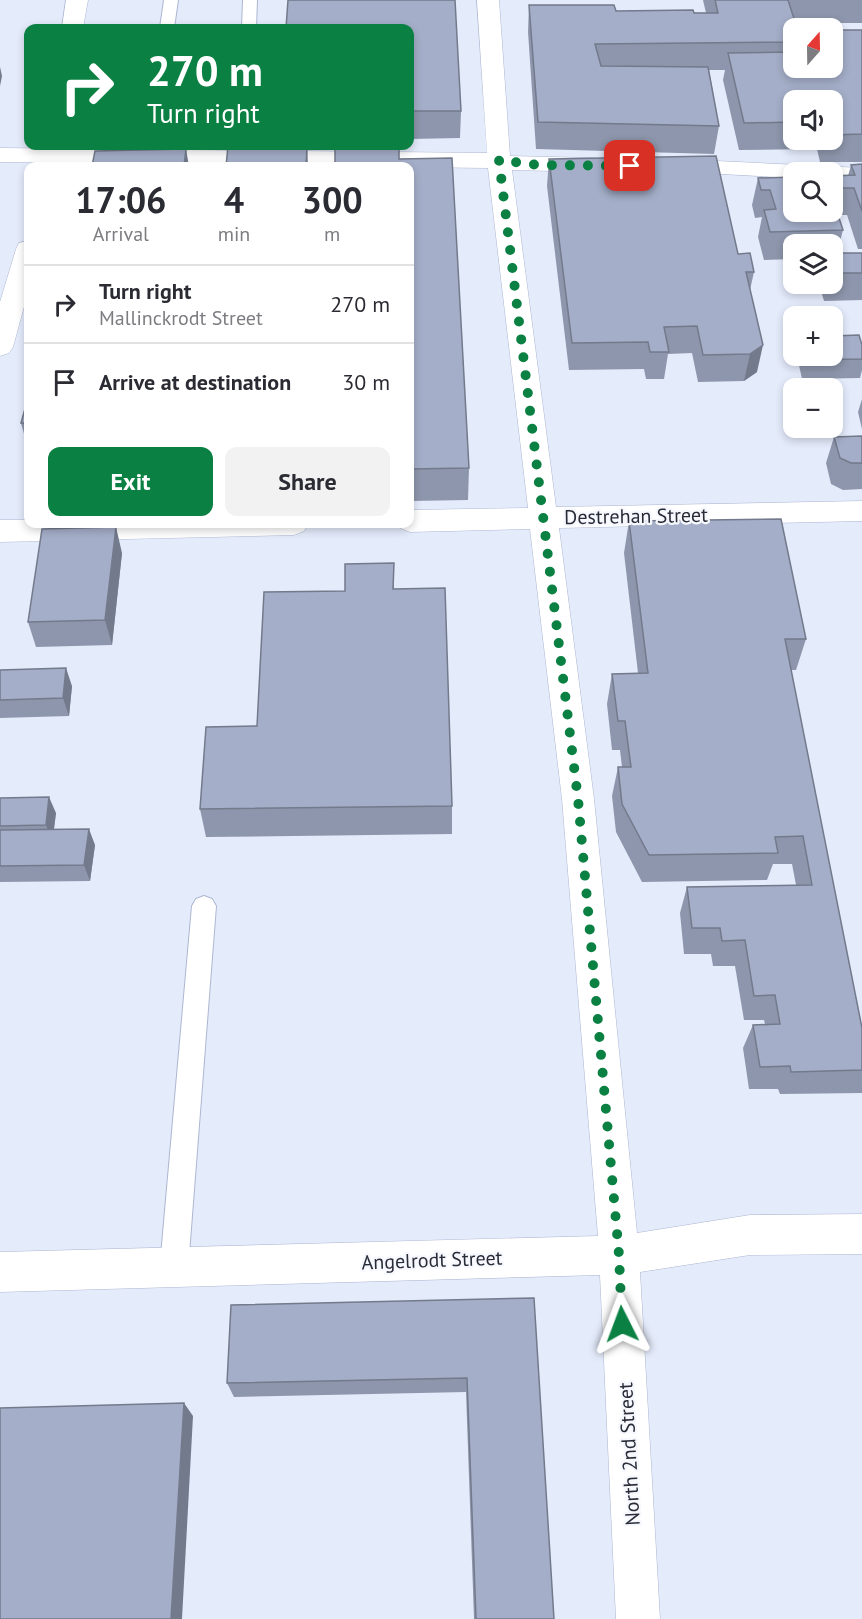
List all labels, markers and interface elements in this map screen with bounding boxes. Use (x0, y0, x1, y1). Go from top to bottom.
north arrow (783, 18, 843, 78)
map controls (783, 18, 843, 438)
text: 270 m (147, 43, 263, 98)
icon: right (48, 48, 126, 126)
button: sound (783, 90, 843, 150)
text: Turn right (147, 96, 260, 130)
pin (604, 140, 655, 191)
icon: arrive (613, 149, 646, 182)
button: search (783, 162, 843, 222)
text: 17:06 (75, 176, 167, 223)
text: 4 (224, 176, 244, 223)
text: 300 (302, 176, 363, 223)
text: Arrival (93, 221, 149, 247)
text: min (218, 221, 250, 247)
text: m (324, 221, 340, 247)
button: layers (783, 234, 843, 294)
text: Turn right (99, 277, 191, 305)
icon: right (48, 288, 81, 321)
text: 270 m (330, 290, 390, 318)
text: Mallinckrodt Street (99, 305, 263, 331)
button: + (783, 306, 843, 366)
icon: arrive (48, 366, 81, 399)
text: Arrive at destination (99, 368, 291, 396)
text: 30 m (342, 368, 390, 396)
button: − (783, 378, 843, 438)
button: Exit (48, 447, 213, 516)
button: Share (225, 447, 390, 516)
street label: Destrehan Street (564, 502, 708, 530)
street label: Angelrodt Street (361, 1245, 503, 1275)
position arrow (590, 1292, 654, 1356)
street label: North 2nd Street (612, 1381, 646, 1526)

